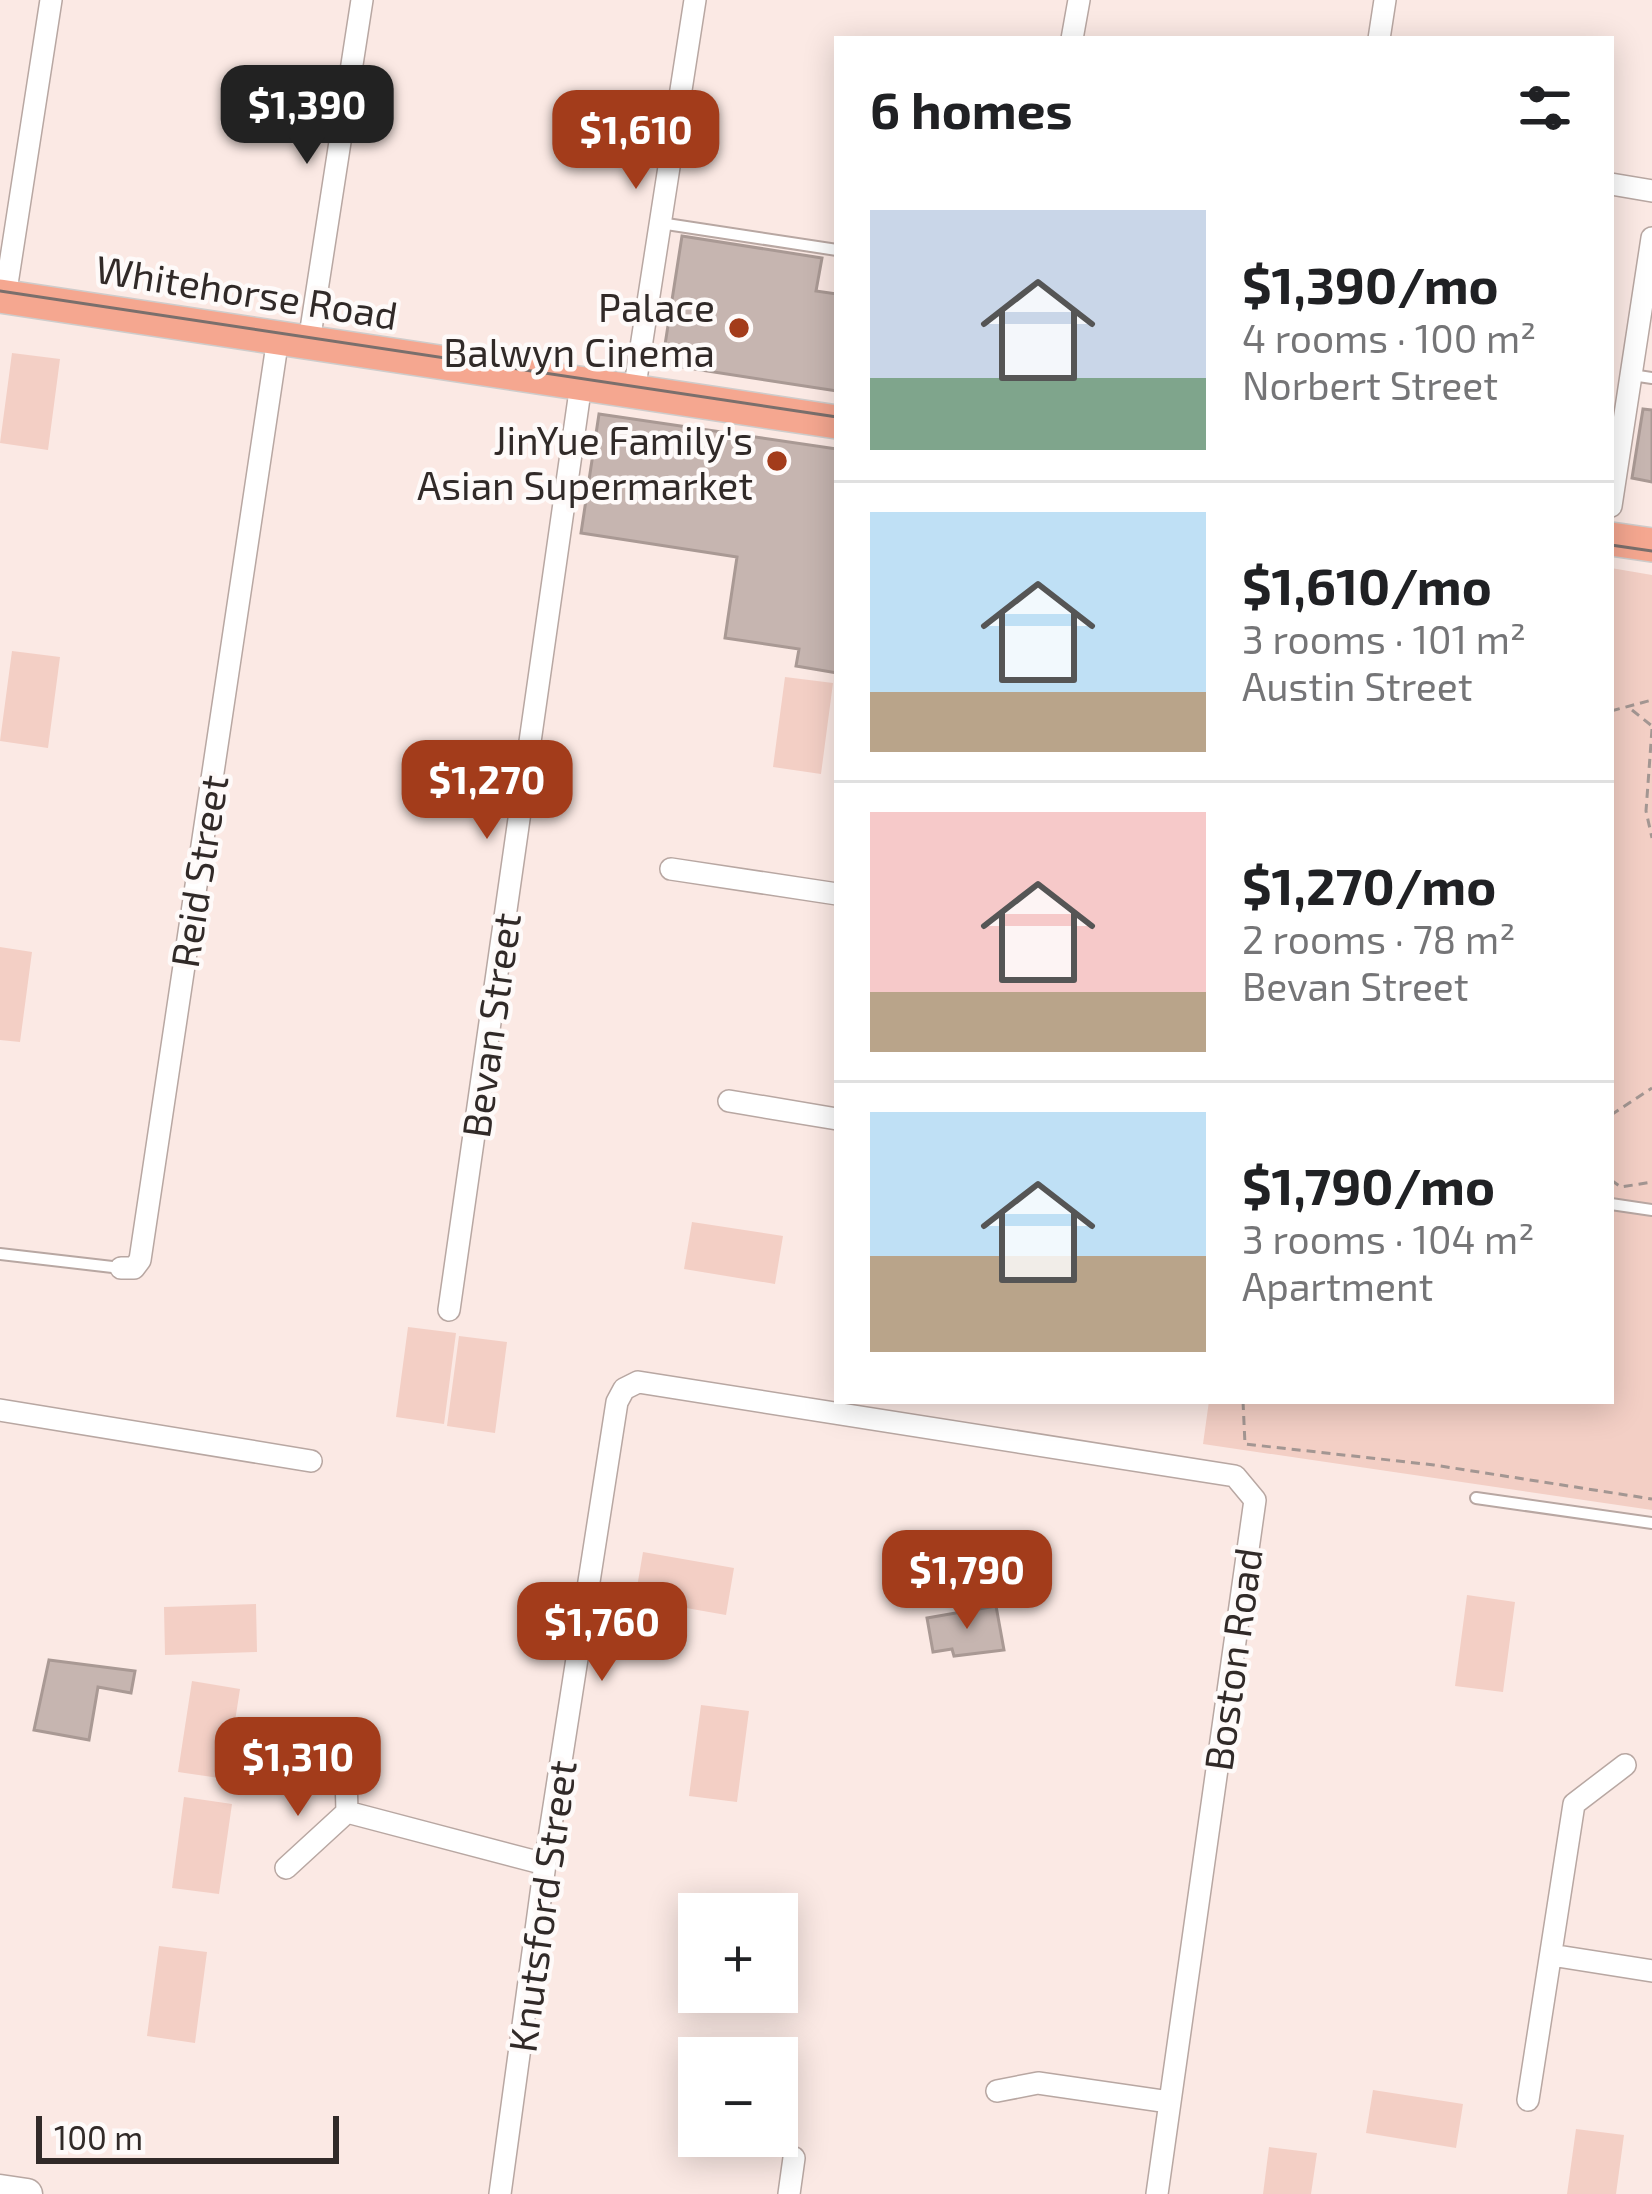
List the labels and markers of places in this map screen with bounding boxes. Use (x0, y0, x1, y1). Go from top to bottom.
pin: $1,390 (209, 65, 405, 167)
pin: $1,610 (538, 90, 734, 192)
place label: Palace Balwyn Cinema (443, 283, 715, 375)
marker: Palace Balwyn Cinema (726, 315, 752, 341)
place label: JinYue Family's Asian Supermarket (417, 416, 753, 508)
marker: JinYue Family's Asian Supermarket (764, 448, 790, 474)
pin: $1,270 (389, 740, 585, 842)
pin: $1,790 (869, 1530, 1065, 1632)
pin: $1,760 (504, 1582, 700, 1684)
pin: $1,310 (200, 1717, 396, 1819)

